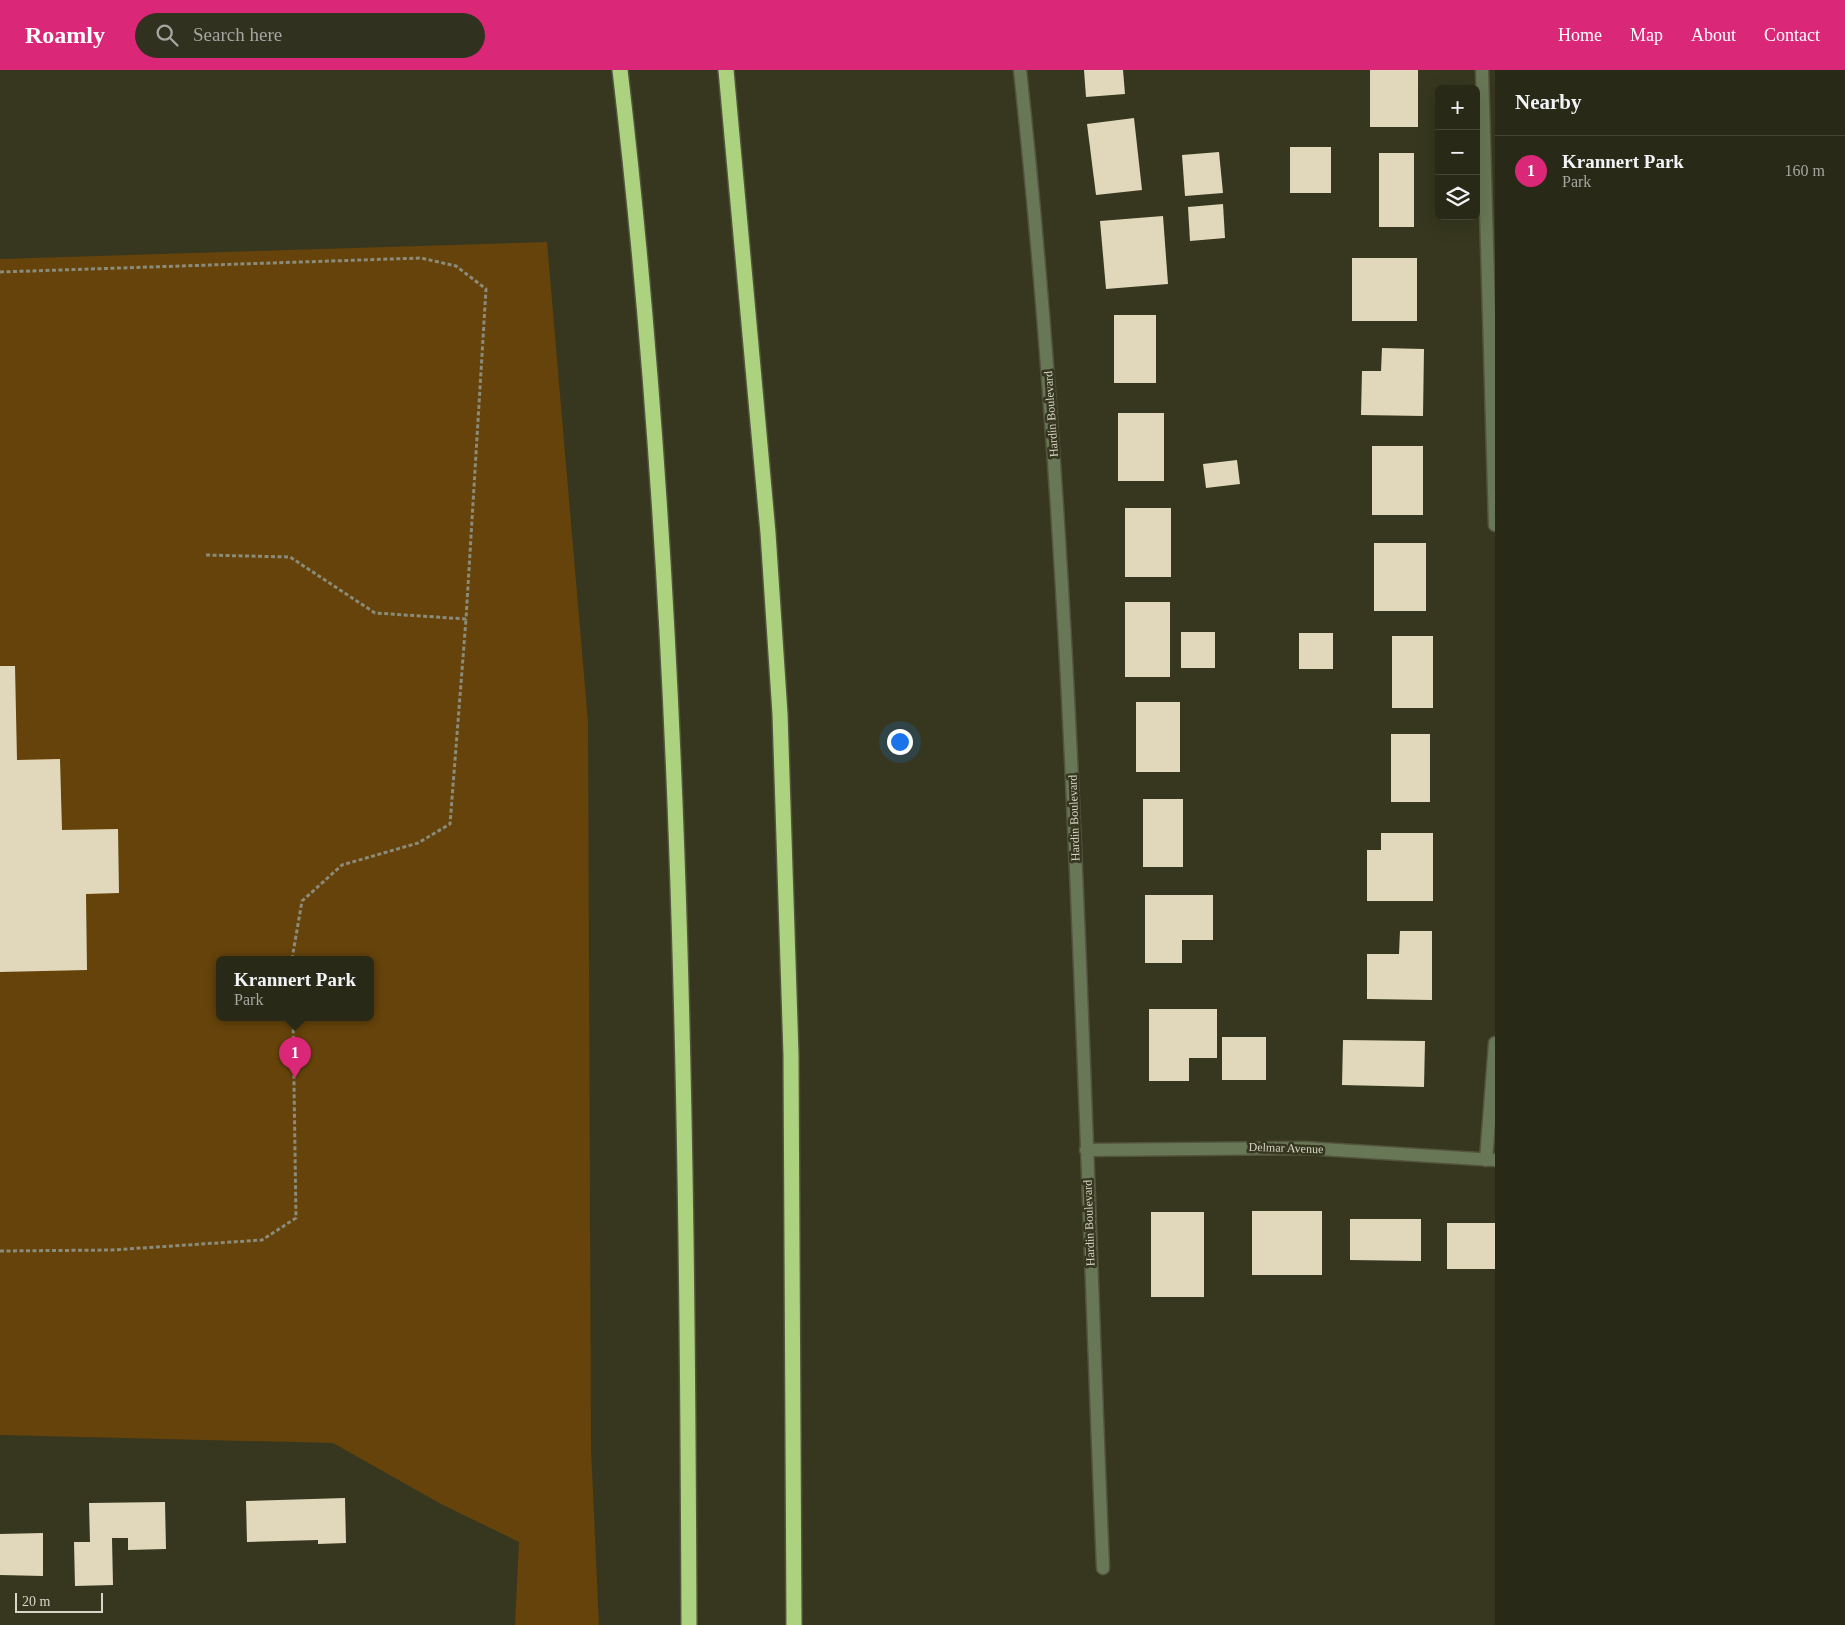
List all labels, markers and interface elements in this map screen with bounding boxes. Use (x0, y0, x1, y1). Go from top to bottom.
search box (135, 13, 485, 58)
icon: search (153, 21, 181, 49)
text: Roamly (25, 22, 105, 48)
text: Search here (193, 24, 282, 45)
text: Home (1558, 25, 1602, 45)
text: Map (1630, 25, 1663, 45)
text: About (1691, 25, 1736, 45)
text: Contact (1764, 25, 1820, 45)
map controls (1435, 85, 1480, 220)
button: + (1435, 85, 1480, 130)
text: Nearby (1515, 90, 1582, 114)
button: − (1435, 130, 1480, 175)
text: Krannert Park (1562, 151, 1684, 172)
text: 1 (1527, 162, 1535, 179)
text: 160 m (1785, 162, 1825, 179)
text: Park (1562, 173, 1591, 190)
button: layers (1435, 175, 1480, 220)
street label: Hardin Boulevard (1041, 370, 1061, 458)
your location (887, 729, 913, 755)
street label: Hardin Boulevard (1065, 775, 1083, 861)
popup (216, 956, 374, 1021)
text: Krannert Park (234, 969, 356, 990)
text: Park (234, 991, 263, 1008)
pin: 1 (279, 1037, 311, 1078)
street label: Delmar Avenue (1248, 1140, 1324, 1156)
street label: Hardin Boulevard (1080, 1180, 1098, 1266)
scale bar (15, 1590, 102, 1613)
text: 20 m (22, 1594, 50, 1609)

